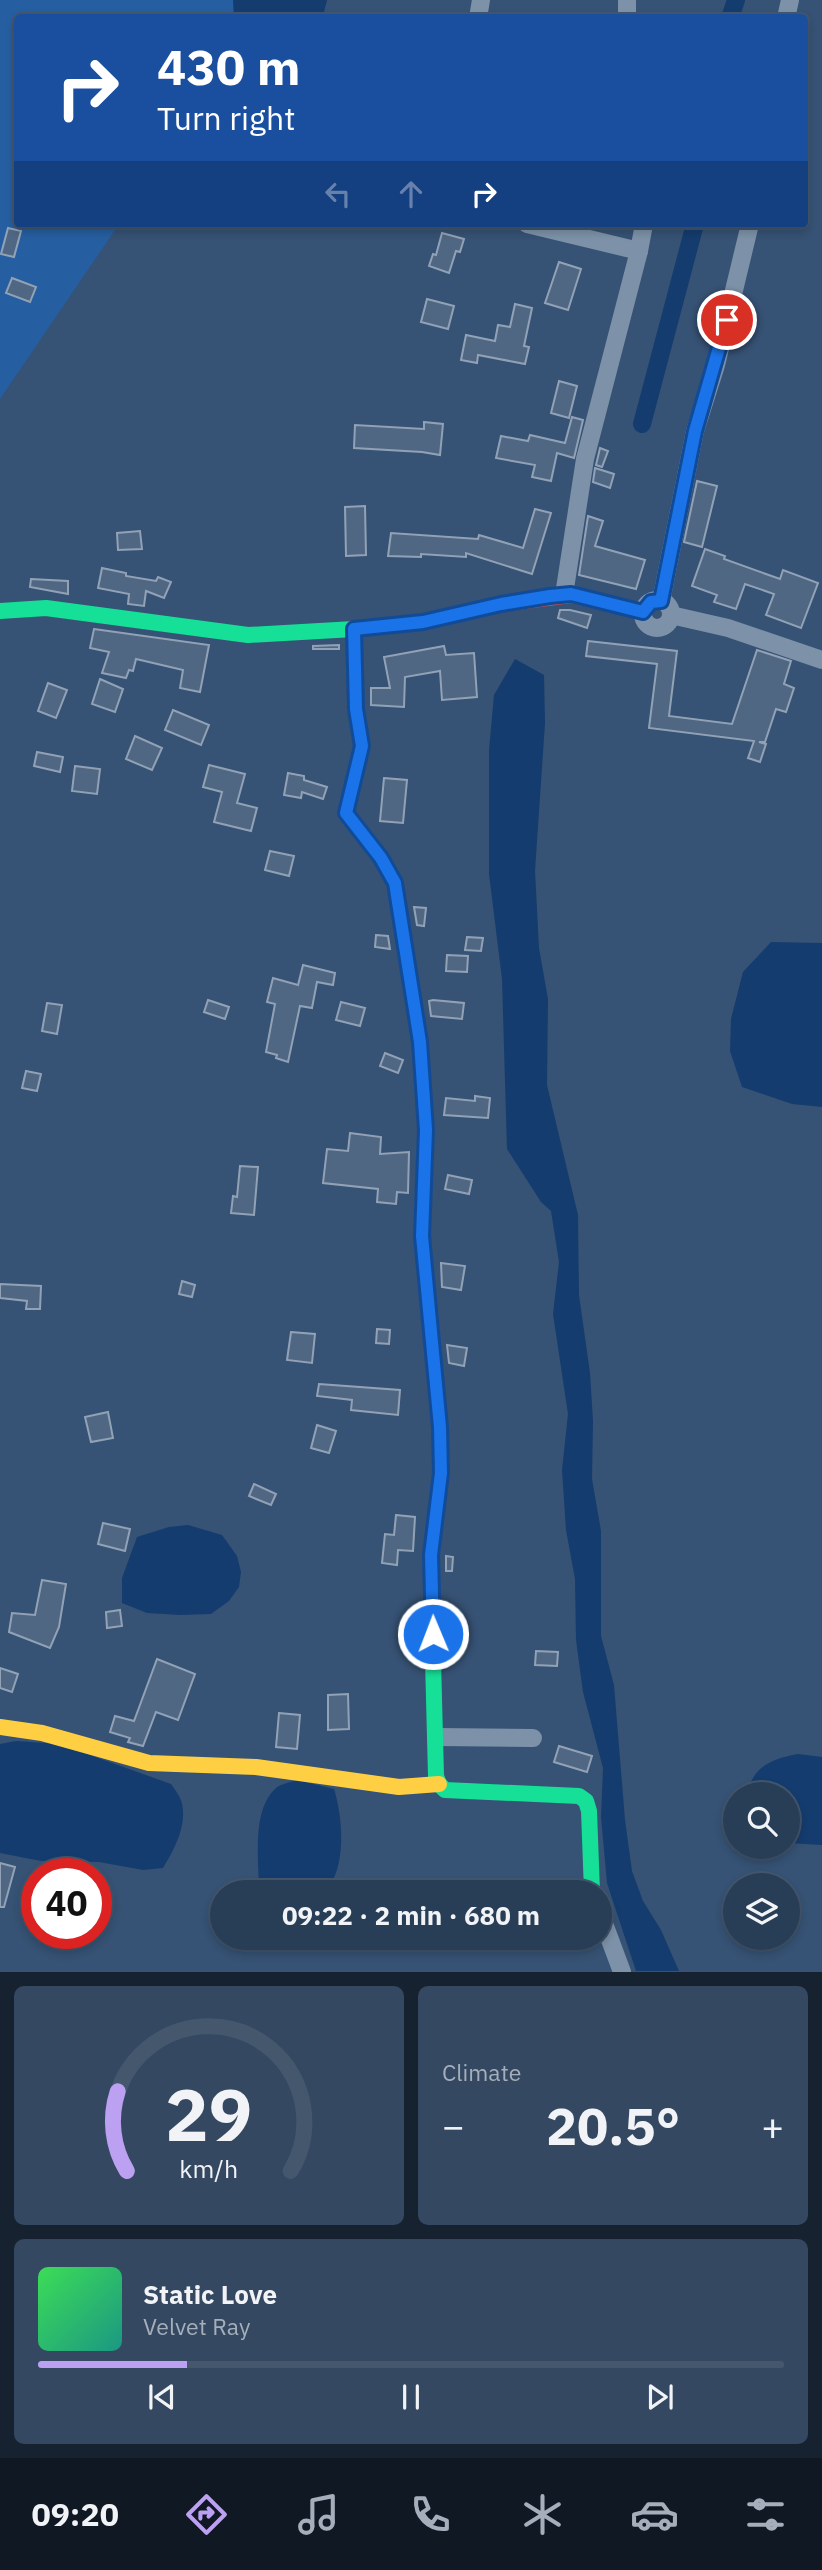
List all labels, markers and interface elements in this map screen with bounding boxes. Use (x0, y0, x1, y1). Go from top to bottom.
text: 430 m (157, 35, 301, 98)
icon: right (42, 42, 133, 133)
text: Turn right (157, 97, 295, 139)
icon: left (319, 175, 357, 213)
icon: ahead (392, 175, 430, 213)
icon: right (465, 175, 503, 213)
pin (697, 290, 757, 350)
icon: arrive (708, 301, 746, 339)
position arrow (396, 1597, 470, 1671)
map controls (723, 1782, 800, 1950)
button: search (723, 1782, 800, 1859)
speed limit sign: 40 (21, 1858, 112, 1949)
button: layers (723, 1873, 800, 1950)
text: 09:22 · 2 min · 680 m (282, 1898, 540, 1932)
text: Climate (442, 2057, 521, 2087)
text: 29 (165, 2067, 253, 2162)
text: 20.5° (546, 2092, 680, 2159)
text: − (442, 2101, 465, 2150)
text: + (761, 2101, 784, 2150)
text: km/h (180, 2152, 238, 2185)
text: Static Love (143, 2277, 277, 2311)
text: Velvet Ray (143, 2311, 250, 2341)
icon: previous (143, 2378, 181, 2416)
icon: pause (392, 2378, 430, 2416)
icon: next (641, 2378, 679, 2416)
icon: directions (182, 2490, 231, 2539)
icon: music (294, 2490, 343, 2539)
icon: phone (406, 2490, 455, 2539)
icon: climate (518, 2490, 567, 2539)
icon: car (630, 2490, 679, 2539)
icon: filters (741, 2490, 790, 2539)
text: 09:20 (31, 2493, 119, 2535)

